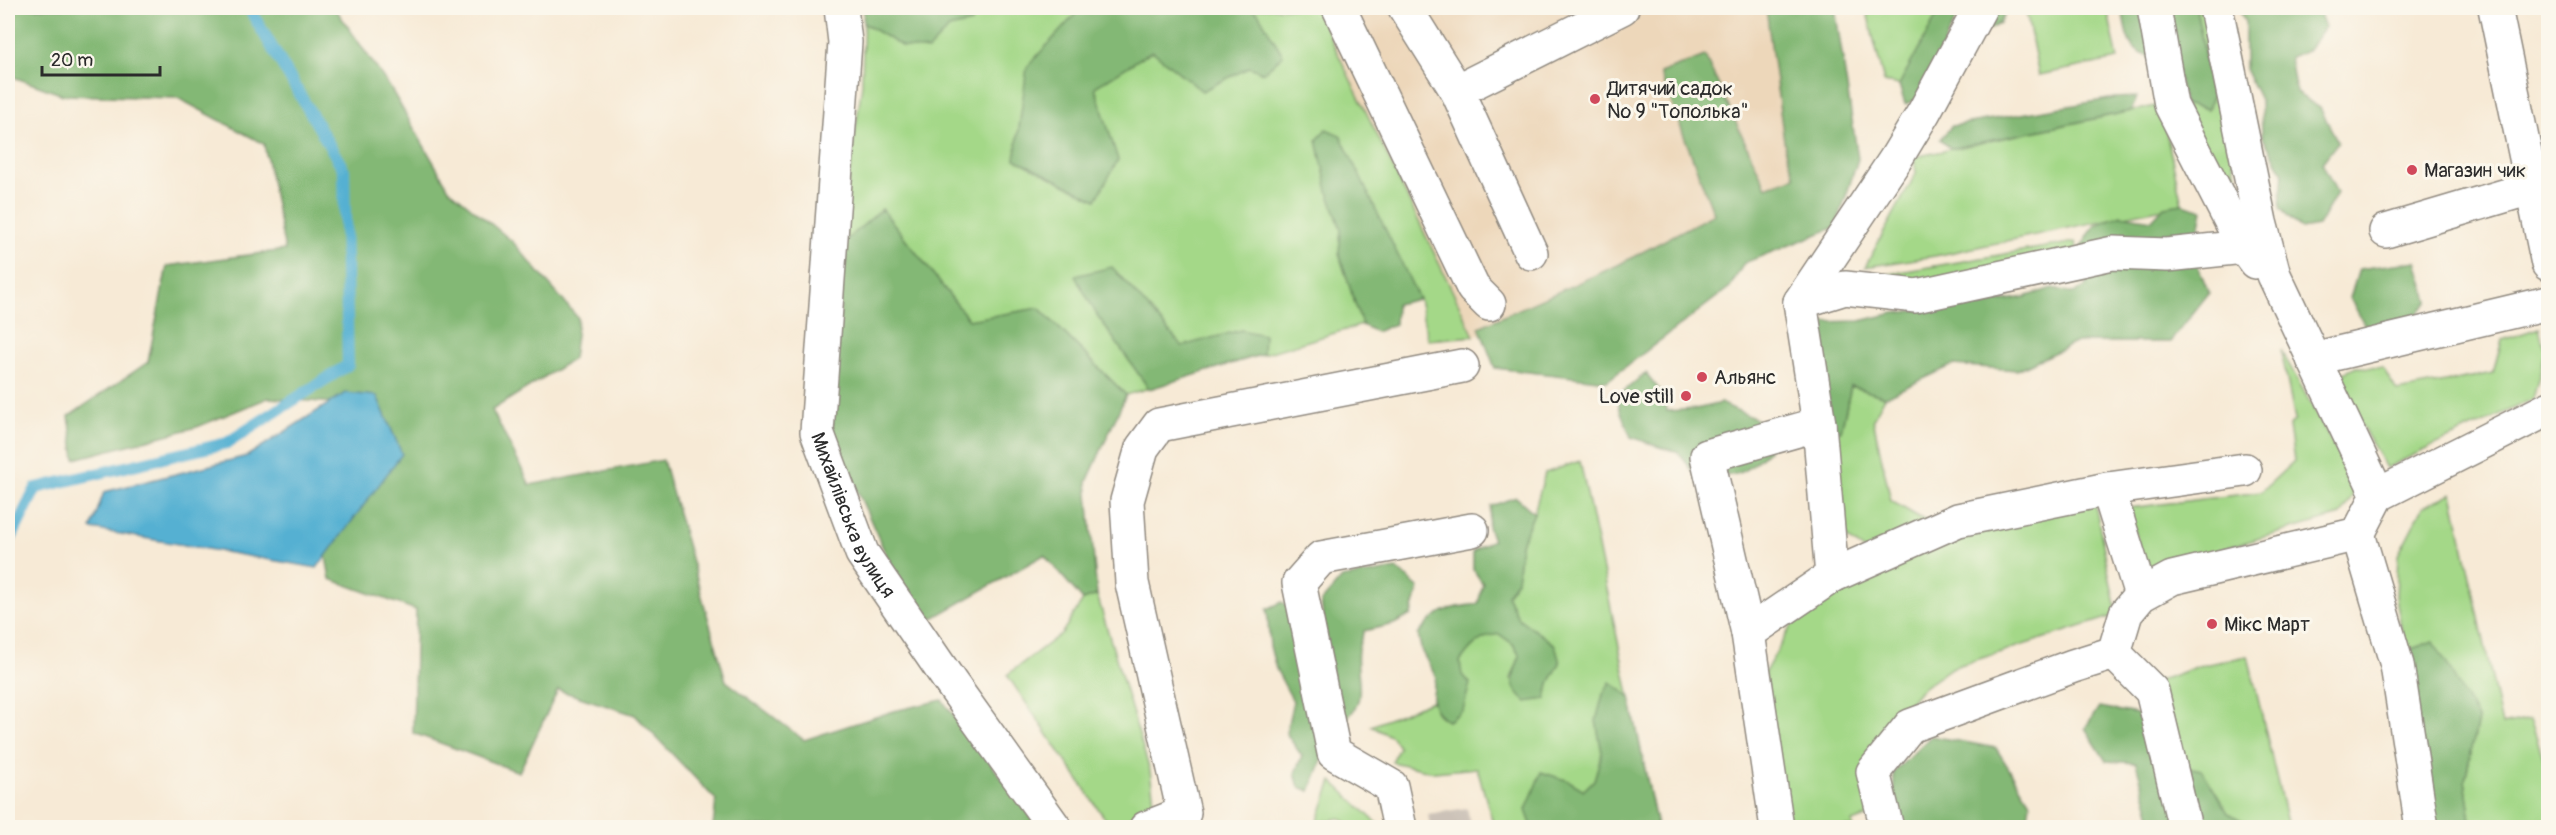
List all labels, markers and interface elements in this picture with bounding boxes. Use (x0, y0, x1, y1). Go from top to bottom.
scale bar (42, 39, 160, 77)
text: 20 m (51, 49, 93, 72)
place label: Дитячий садок № 9 "Тополька" (1606, 76, 1749, 124)
marker: Дитячий садок № 9 "Тополька" (1588, 92, 1602, 106)
place label: Магазин чик (2424, 158, 2526, 183)
marker: Магазин чик (2405, 163, 2419, 177)
place label: Альянс (1714, 365, 1776, 390)
marker: Альянс (1695, 370, 1709, 384)
place label: Love still (1599, 384, 1674, 409)
marker: Love still (1679, 389, 1693, 403)
street label: Михайлівська вулиця (806, 429, 901, 602)
place label: Мікс Март (2224, 612, 2310, 637)
marker: Мікс Март (2205, 617, 2219, 631)

